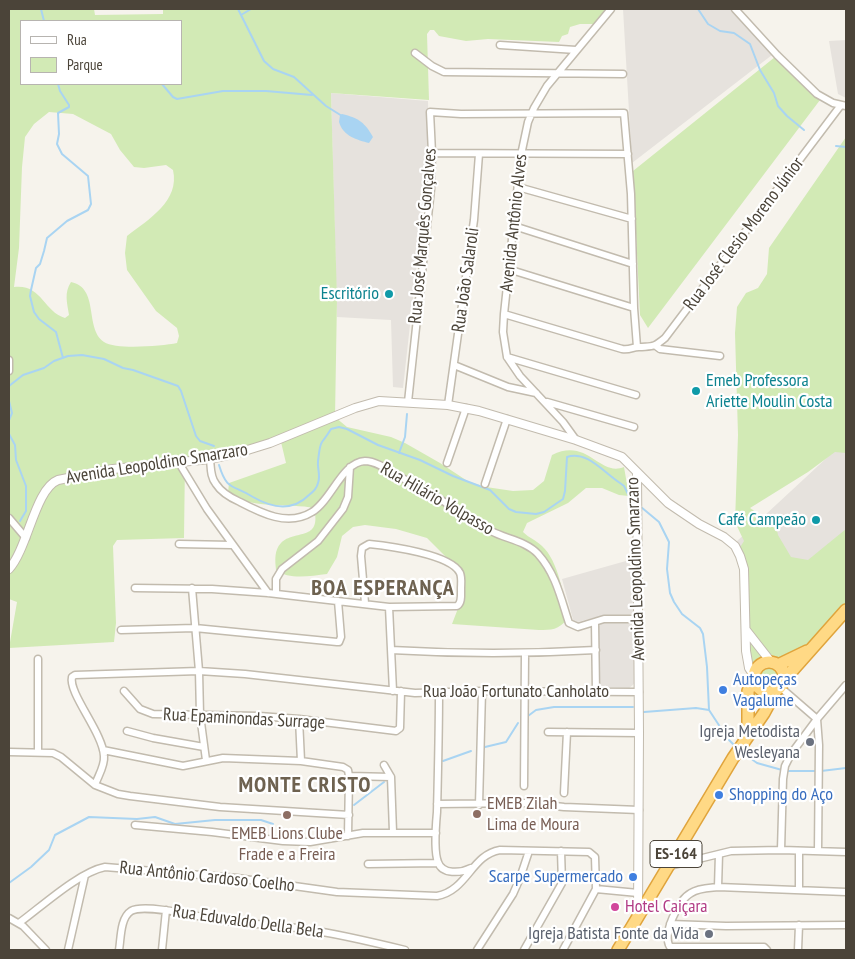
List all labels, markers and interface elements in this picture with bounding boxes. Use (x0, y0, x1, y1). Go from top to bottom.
legend (20, 20, 182, 85)
text: Rua (67, 30, 87, 49)
text: Parque (67, 55, 103, 74)
street label: Rua José Marquês Gonçalves (405, 147, 441, 325)
street label: Avenida Antônio Alves (496, 153, 532, 293)
street label: Rua José Clesio Moreno Júnior (679, 153, 809, 315)
street label: Rua João Salaroli (448, 226, 484, 334)
place label: Escritório (321, 283, 379, 305)
marker: Escritório (383, 288, 395, 300)
place label: Emeb Professora Ariette Moulin Costa (706, 370, 832, 412)
marker: Emeb Professora Ariette Moulin Costa (690, 385, 702, 397)
street label: Avenida Leopoldino Smarzaro (65, 439, 249, 489)
street label: Rua Hilário Volpasso (377, 458, 497, 540)
street label: Avenida Leopoldino Smarzaro (622, 477, 650, 661)
place label: Café Campeão (718, 509, 806, 531)
marker: Café Campeão (810, 514, 822, 526)
district label: BOA ESPERANÇA (310, 576, 456, 602)
place label: Autopeças Vagalume (733, 669, 797, 712)
street label: Rua João Fortunato Canholato (423, 681, 609, 703)
marker: Autopeças Vagalume (717, 684, 729, 696)
street label: Rua Epaminondas Surrage (162, 704, 326, 734)
place label: Igreja Metodista Wesleyana (699, 721, 800, 764)
marker: Igreja Metodista Wesleyana (804, 736, 816, 748)
district label: MONTE CRISTO (237, 773, 373, 799)
place label: Shopping do Aço (729, 784, 833, 806)
marker: Shopping do Aço (713, 789, 725, 801)
place label: EMEB Zilah Lima de Moura (487, 793, 579, 836)
marker: EMEB Zilah Lima de Moura (471, 808, 483, 820)
marker: EMEB Lions Clube Frade e a Freira (281, 809, 293, 821)
place label: EMEB Lions Clube Frade e a Freira (231, 823, 343, 866)
road number: ES-164 (650, 841, 702, 868)
street label: Rua Antônio Cardoso Coelho (118, 857, 296, 897)
place label: Scarpe Supermercado (489, 866, 623, 888)
marker: Scarpe Supermercado (627, 871, 639, 883)
place label: Hotel Caiçara (625, 896, 708, 918)
street label: Rua Eduvaldo Della Bela (171, 901, 325, 943)
marker: Hotel Caiçara (609, 901, 621, 913)
place label: Igreja Batista Fonte da Vida (528, 923, 699, 945)
marker: Igreja Batista Fonte da Vida (703, 928, 715, 940)

